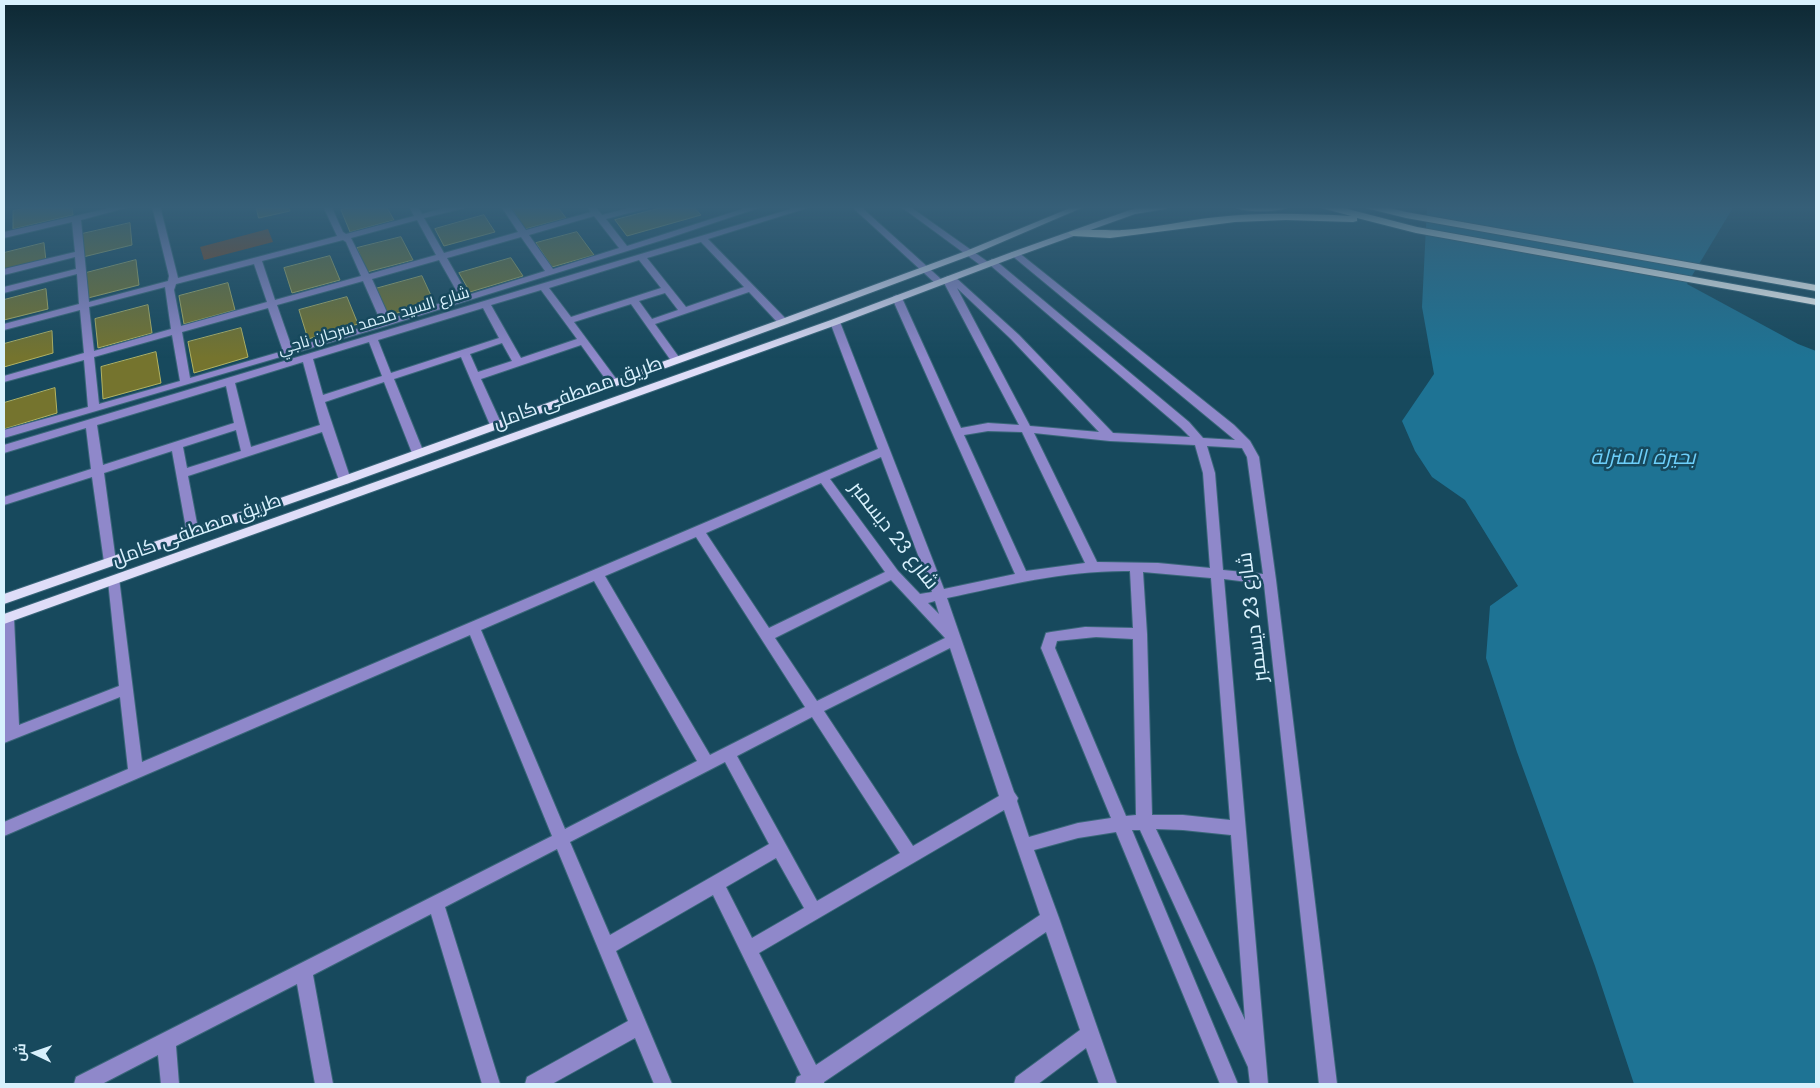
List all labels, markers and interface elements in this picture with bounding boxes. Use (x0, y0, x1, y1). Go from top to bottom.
street label: شارع السيد محمد سرحان ناجي (276, 284, 472, 360)
street label: طريق مصطفى كامل (490, 352, 666, 436)
water label: بحيرة المنزلة (1590, 446, 1696, 472)
street label: شارع 23 ديسمبر (843, 477, 943, 595)
street label: طريق مصطفى كامل (109, 489, 285, 573)
street label: شارع 23 ديسمبر (1234, 551, 1274, 683)
north arrow (10, 1028, 60, 1078)
text: ش (10, 1043, 30, 1062)

